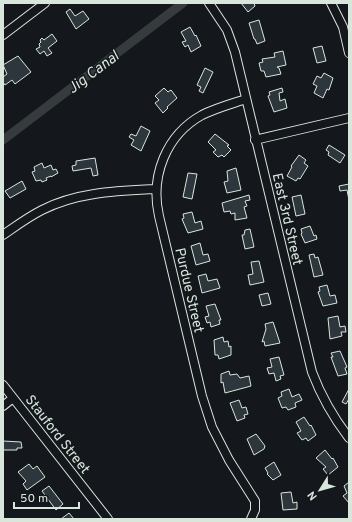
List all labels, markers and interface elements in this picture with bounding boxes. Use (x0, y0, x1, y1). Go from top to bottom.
water label: Jig Canal (64, 47, 124, 99)
street label: East 3rd Street (268, 172, 305, 267)
street label: Purdue Street (171, 246, 207, 335)
street label: Stauford Street (21, 392, 93, 478)
north arrow (300, 470, 340, 510)
scale bar (14, 484, 79, 510)
text: N (305, 488, 321, 503)
text: 50 m (20, 491, 48, 507)

